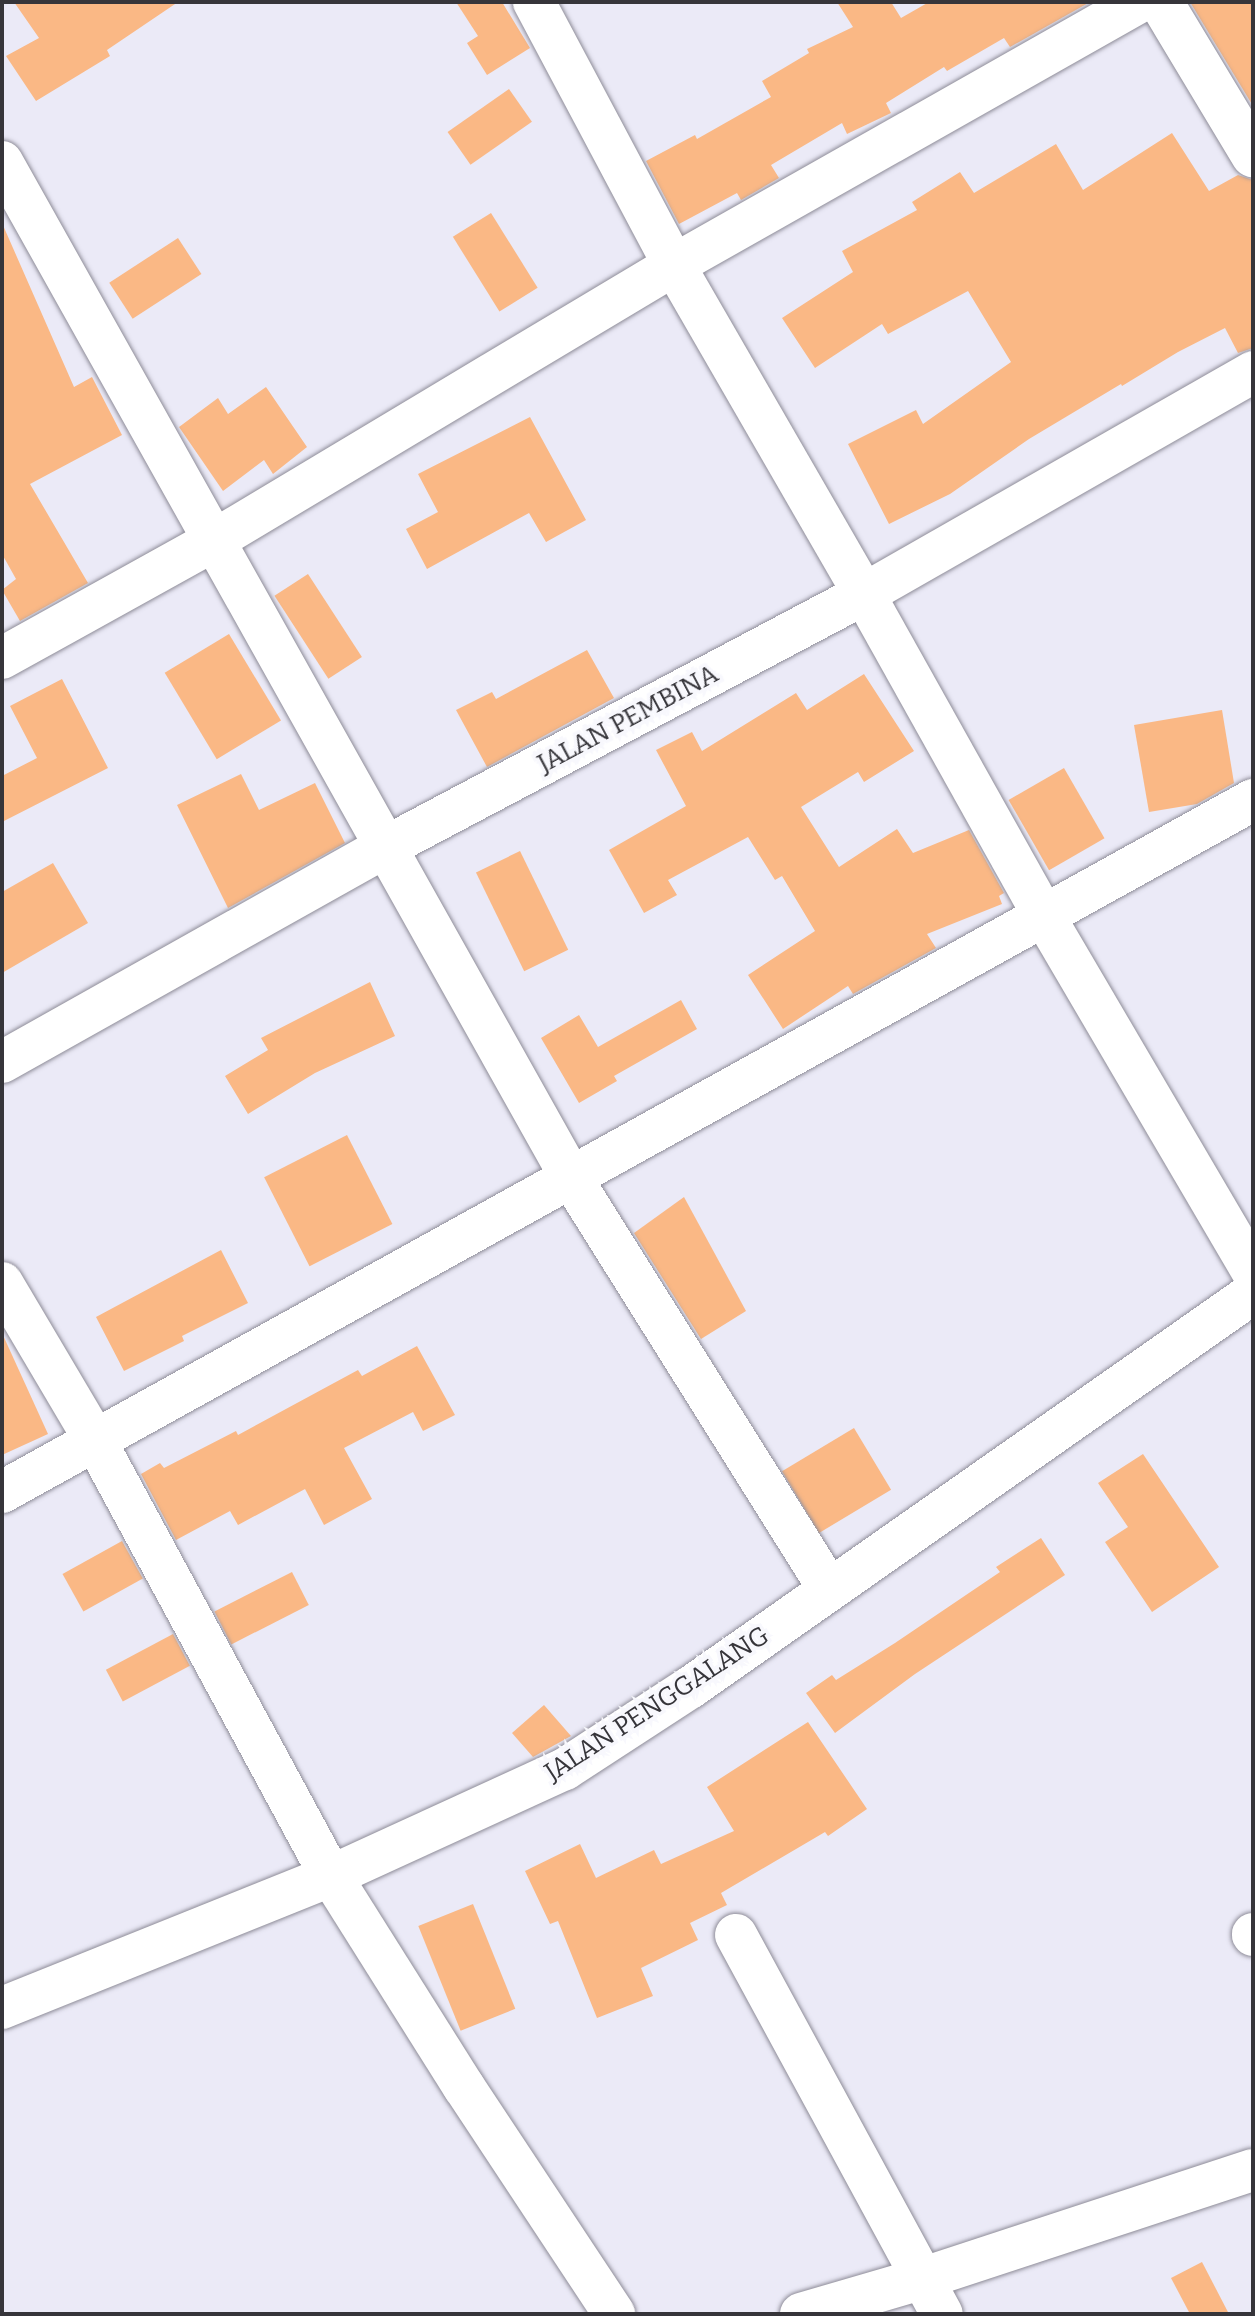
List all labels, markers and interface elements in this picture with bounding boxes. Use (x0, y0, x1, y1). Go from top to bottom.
street label: JALAN PEMBINA (532, 658, 724, 780)
street label: JALAN PENGGALANG (539, 1620, 775, 1788)

